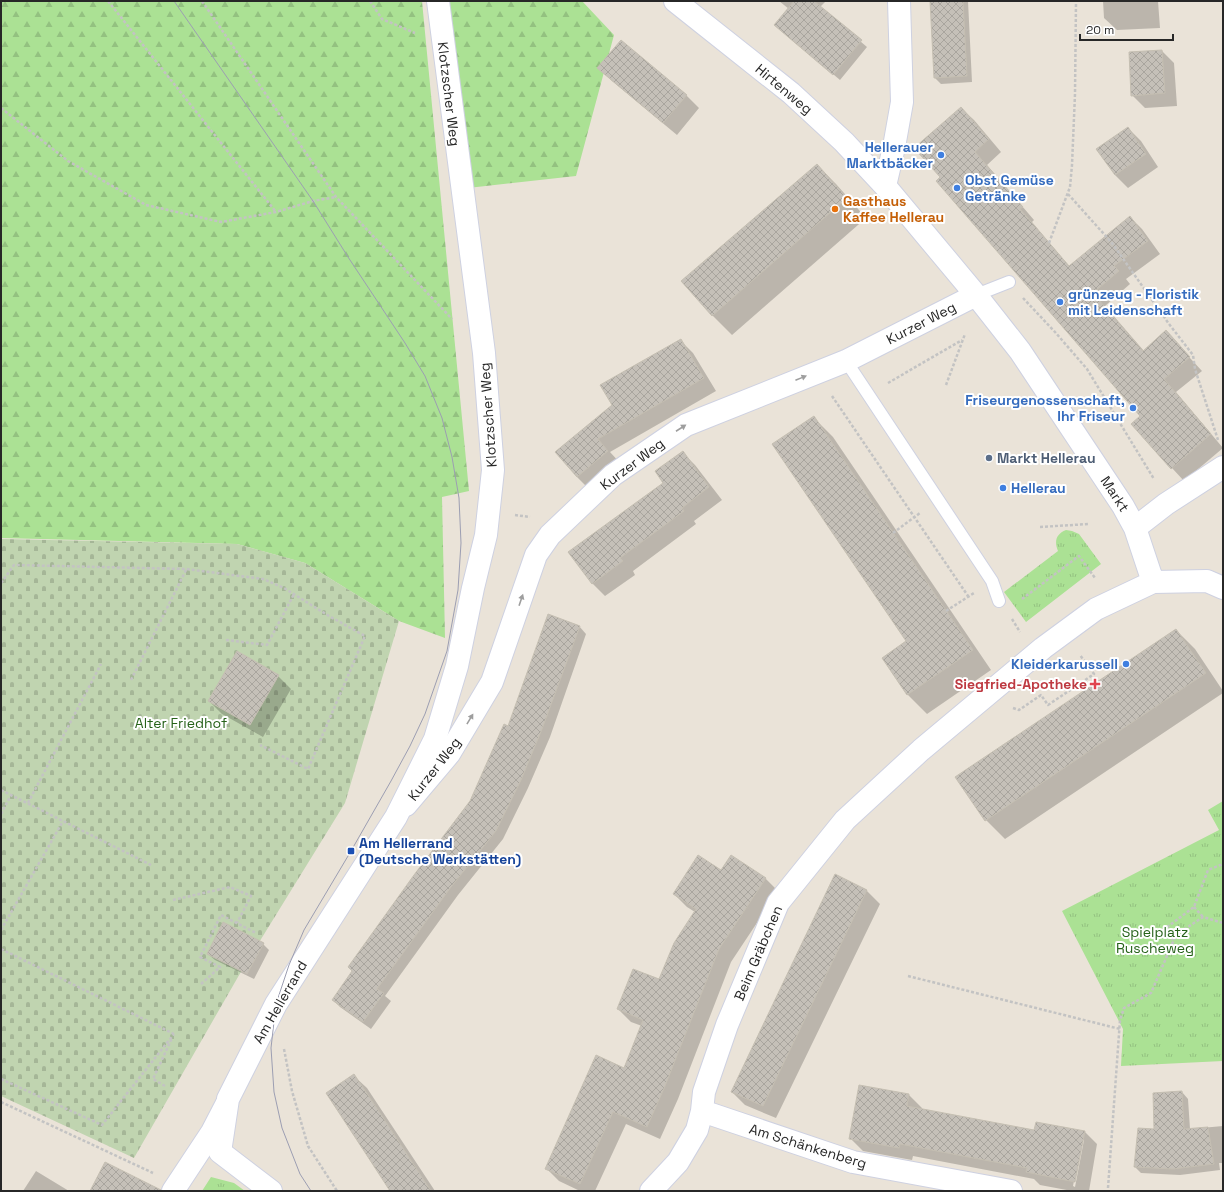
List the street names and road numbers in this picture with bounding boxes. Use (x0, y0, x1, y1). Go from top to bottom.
street label: Klotzscher Weg (434, 41, 464, 147)
street label: Hirtenweg (752, 60, 816, 118)
street label: Kurzer Weg (883, 298, 959, 348)
street label: Klotzscher Weg (475, 362, 501, 468)
street label: Kurzer Weg (596, 434, 668, 494)
street label: Markt (1097, 473, 1133, 515)
street label: Kurzer Weg (404, 734, 464, 804)
street label: Beim Gräbchen (730, 903, 786, 1003)
street label: Am Hellerrand (249, 957, 311, 1047)
street label: Am Schänkenberg (747, 1120, 869, 1172)

